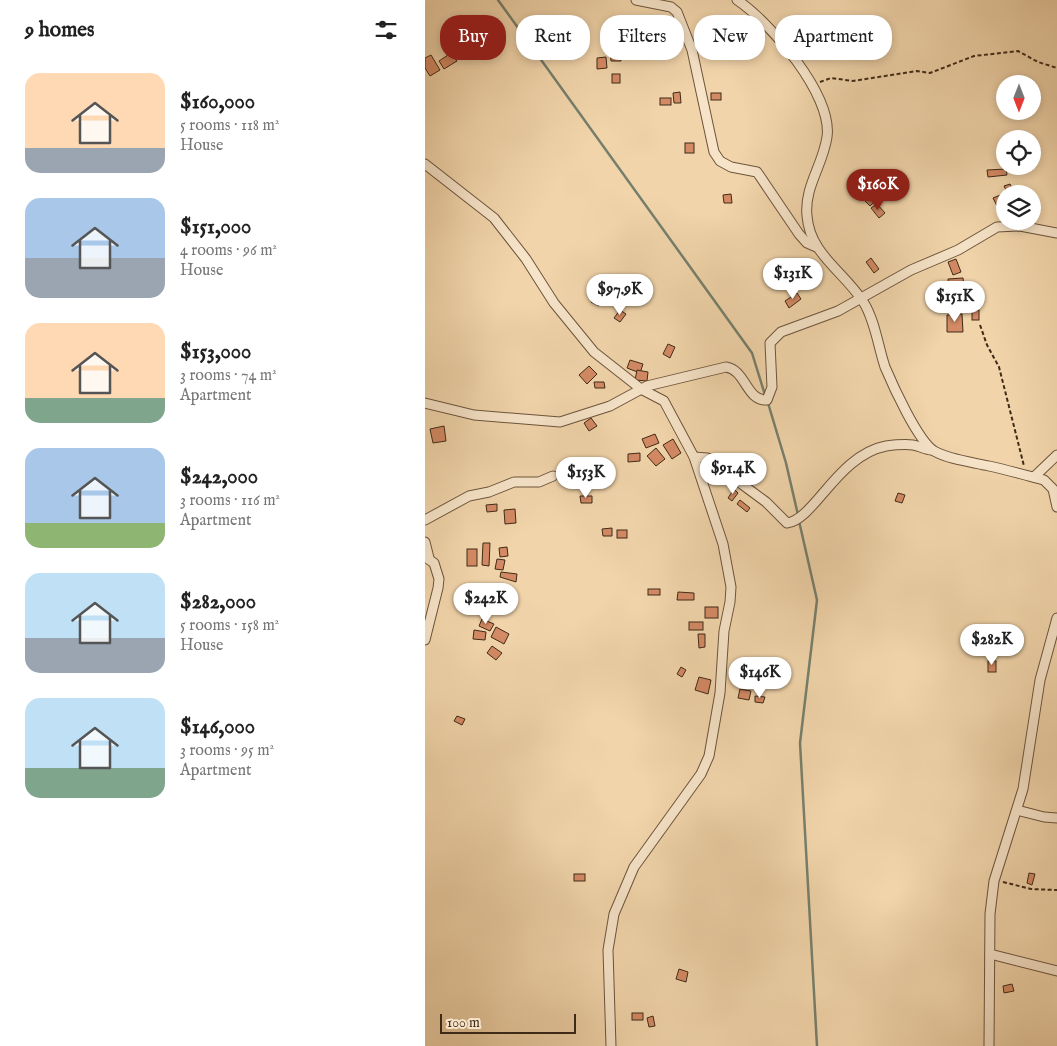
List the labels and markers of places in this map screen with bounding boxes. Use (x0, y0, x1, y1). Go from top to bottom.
pin: $160K (843, 168, 913, 211)
pin: $131K (758, 258, 828, 300)
pin: $97.9K (579, 274, 661, 316)
pin: $151K (920, 280, 990, 323)
pin: $91.4K (692, 452, 774, 495)
pin: $153K (551, 456, 621, 499)
pin: $242K (451, 582, 521, 625)
pin: $282K (957, 624, 1027, 666)
pin: $146K (725, 656, 795, 699)

